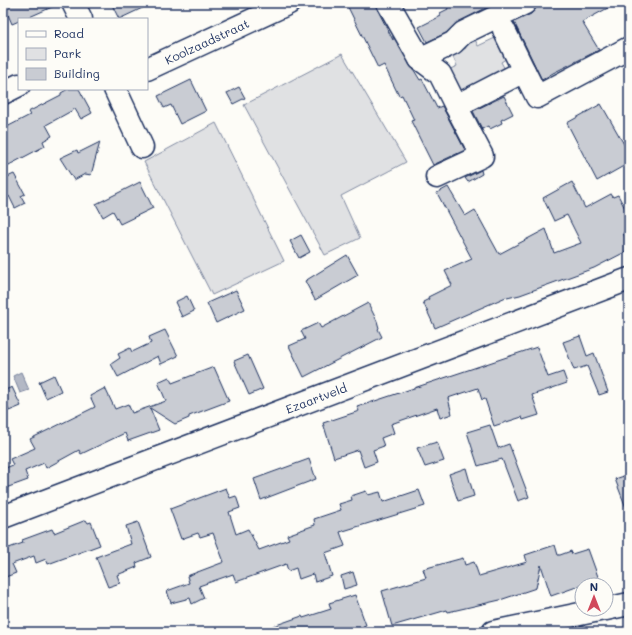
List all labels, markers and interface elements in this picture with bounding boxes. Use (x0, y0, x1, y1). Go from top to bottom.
street label: Koolzaadstraat (162, 15, 252, 68)
legend (18, 18, 148, 90)
text: Road (54, 25, 84, 41)
text: Park (54, 45, 81, 61)
text: Building (54, 65, 100, 81)
street label: Ezaartveld (283, 379, 349, 417)
north arrow (574, 577, 614, 617)
text: N (590, 579, 598, 594)

